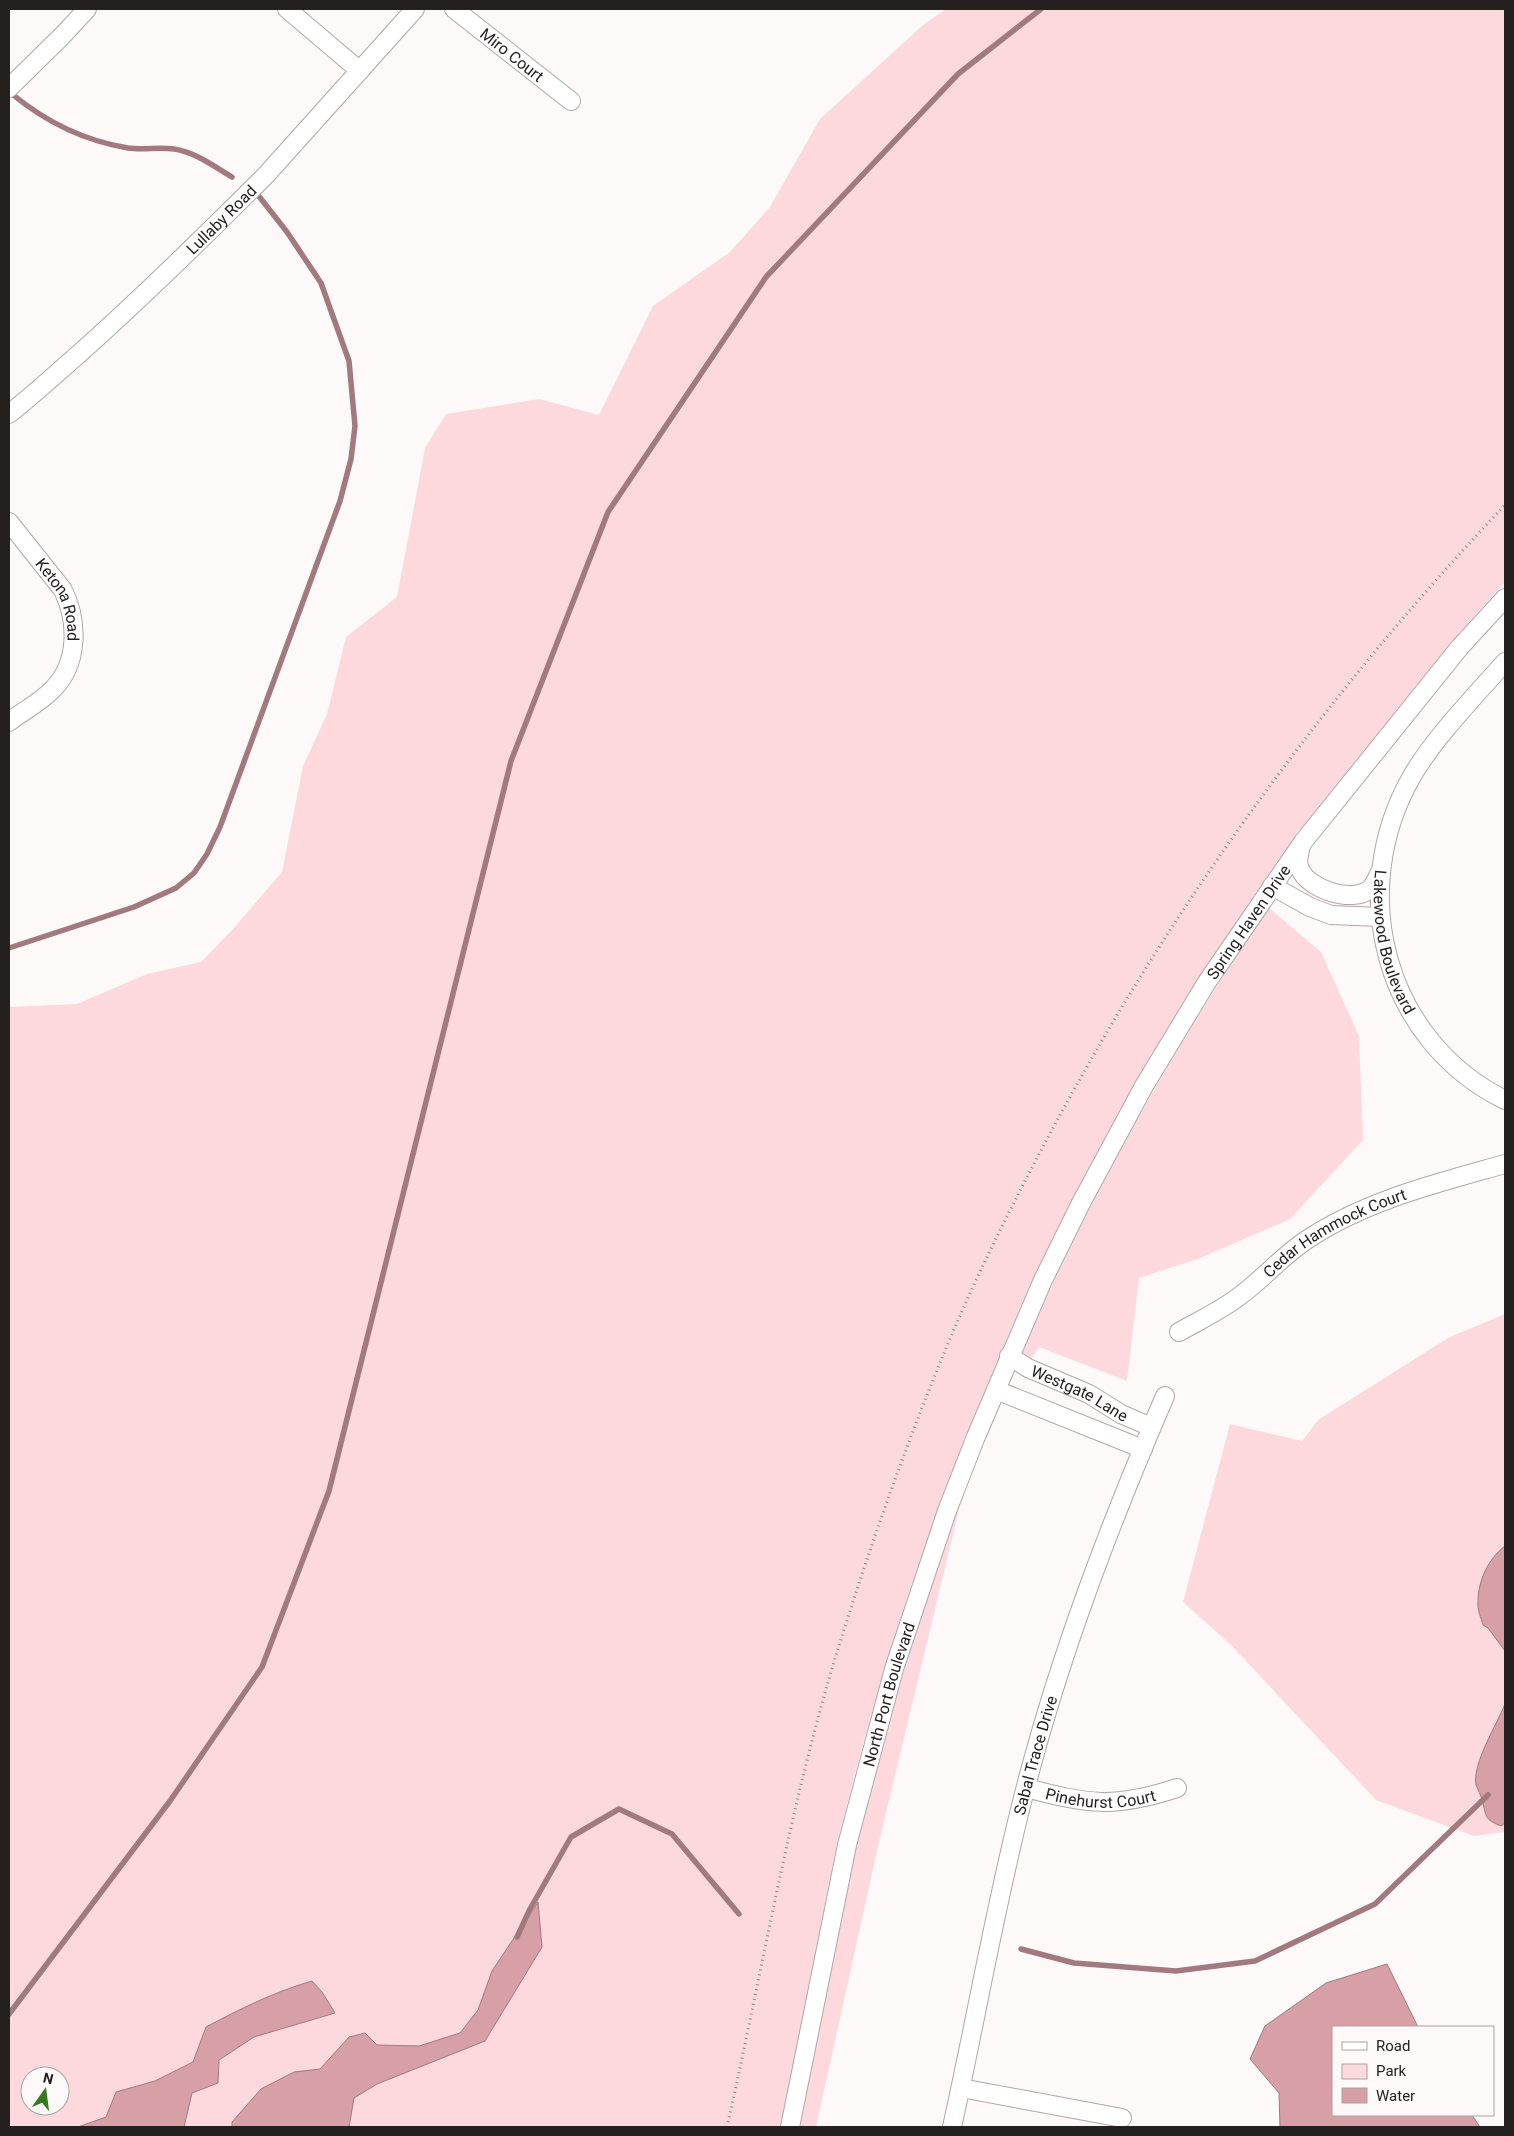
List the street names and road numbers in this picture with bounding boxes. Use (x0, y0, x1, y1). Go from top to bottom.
street label: Miro Court (477, 24, 548, 86)
street label: Lullaby Road (182, 181, 260, 258)
street label: Ketona Road (32, 554, 83, 641)
street label: Spring Haven Drive (1202, 861, 1294, 983)
street label: Lakewood Boulevard (1370, 869, 1419, 1017)
street label: Cedar Hammock Court (1259, 1184, 1409, 1281)
street label: Westgate Lane (1028, 1361, 1131, 1425)
street label: North Port Boulevard (859, 1620, 919, 1769)
street label: Sabal Trace Drive (1010, 1693, 1061, 1817)
street label: Pinehurst Court (1044, 1784, 1158, 1811)

